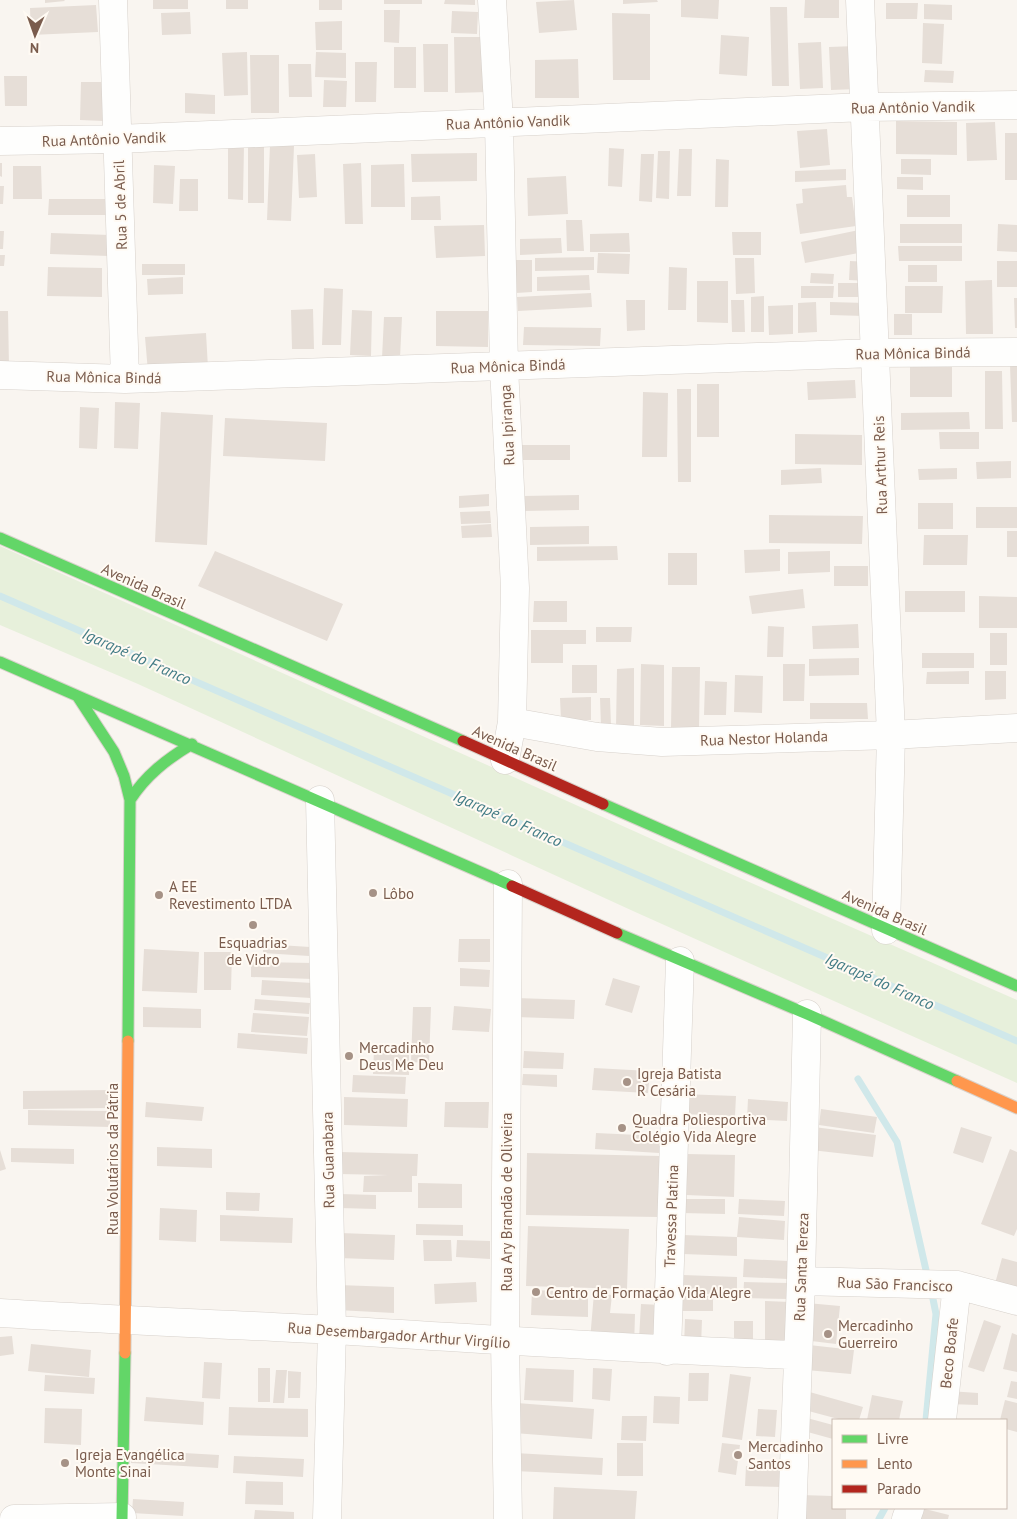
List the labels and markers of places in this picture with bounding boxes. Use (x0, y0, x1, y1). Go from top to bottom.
place label: A EE Revestimento LTDA (169, 877, 292, 913)
place label: Lôbo (383, 884, 414, 903)
marker: Lôbo (367, 887, 379, 899)
marker: A EE Revestimento LTDA (153, 889, 165, 901)
marker: Esquadrias de Vidro (247, 919, 259, 931)
place label: Esquadrias de Vidro (219, 933, 287, 969)
place label: Mercadinho Deus Me Deu (359, 1038, 444, 1074)
marker: Mercadinho Deus Me Deu (343, 1050, 355, 1062)
place label: Igreja Batista R Cesária (637, 1064, 722, 1100)
marker: Igreja Batista R Cesária (621, 1076, 633, 1088)
place label: Quadra Poliesportiva Colégio Vida Alegre (632, 1110, 766, 1146)
marker: Quadra Poliesportiva Colégio Vida Alegre (616, 1122, 628, 1134)
place label: Centro de Formação Vida Alegre (546, 1283, 751, 1302)
marker: Centro de Formação Vida Alegre (530, 1286, 542, 1298)
place label: Mercadinho Guerreiro (838, 1316, 913, 1352)
marker: Mercadinho Guerreiro (822, 1328, 834, 1340)
place label: Mercadinho Santos (748, 1437, 823, 1473)
place label: Igreja Evangélica Monte Sinai (75, 1445, 185, 1481)
marker: Mercadinho Santos (732, 1449, 744, 1461)
marker: Igreja Evangélica Monte Sinai (59, 1457, 71, 1469)

